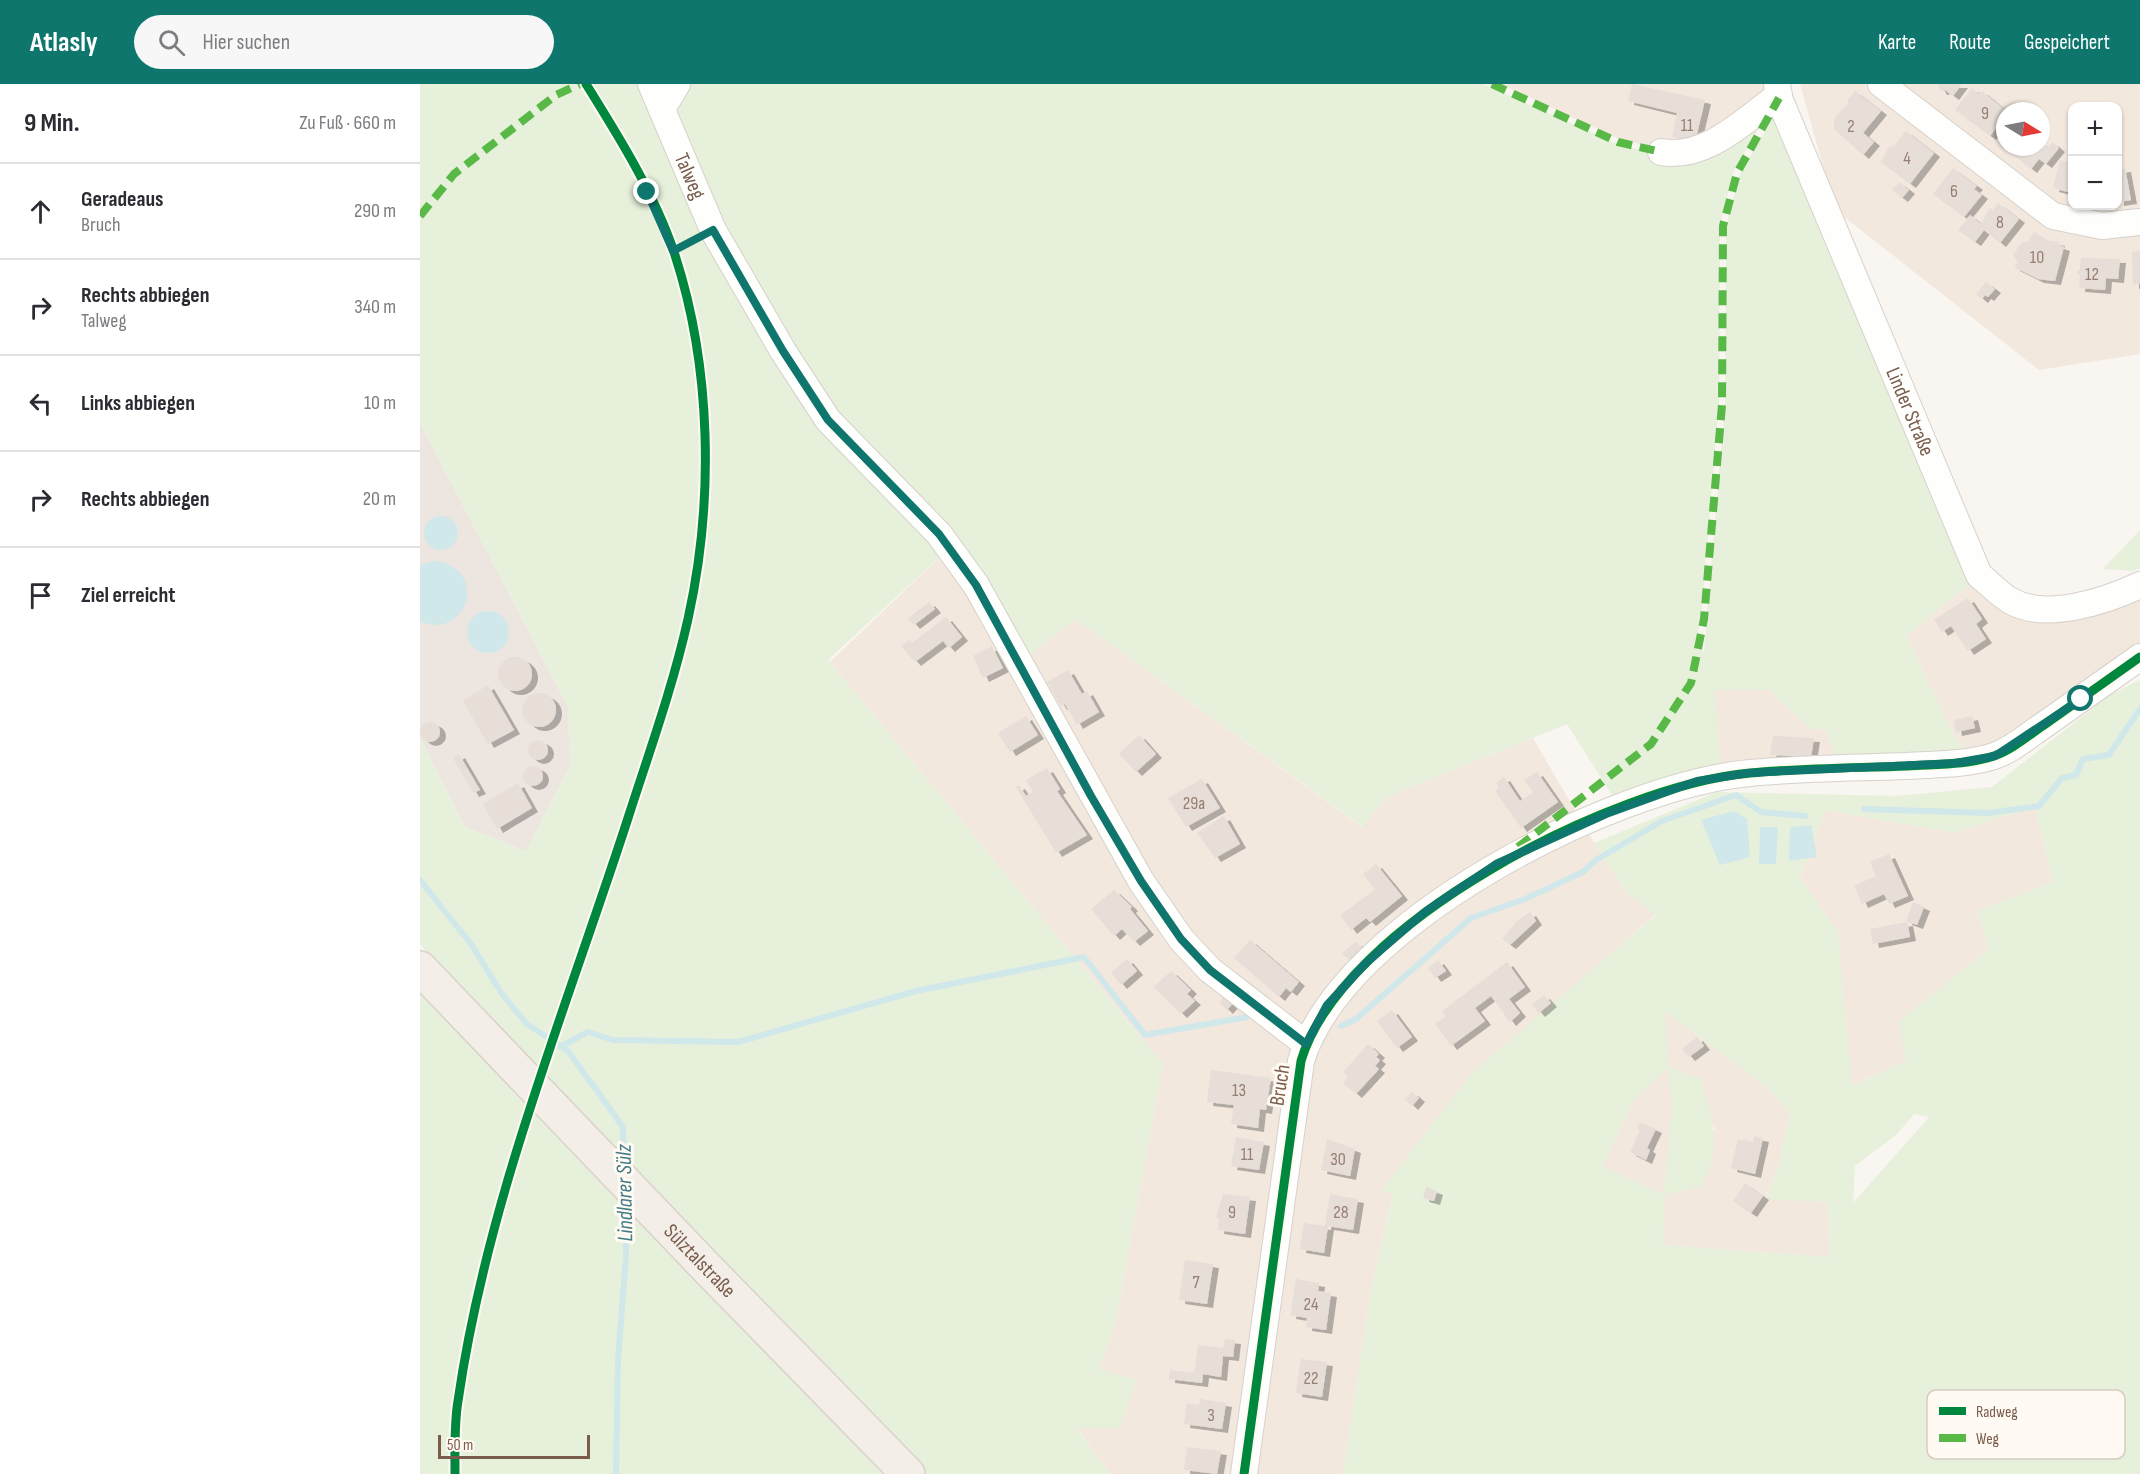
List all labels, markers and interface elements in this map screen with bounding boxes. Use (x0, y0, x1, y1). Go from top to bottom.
search box (134, 15, 554, 69)
text: Atlasly (30, 26, 98, 59)
icon: search (155, 26, 188, 59)
text: Hier suchen (203, 29, 290, 56)
text: Karte (1878, 30, 1916, 55)
text: Route (1949, 30, 1991, 55)
text: Gespeichert (2024, 30, 2110, 55)
north arrow (1996, 102, 2050, 156)
map controls (2068, 102, 2122, 210)
button: + (2068, 102, 2122, 156)
house number: 9 (1981, 103, 1989, 124)
text: 9 Min. (24, 108, 80, 139)
text: Zu Fuß · 660 m (299, 111, 396, 135)
house number: 11 (1681, 115, 1694, 136)
house number: 2 (1847, 116, 1855, 137)
house number: 4 (1903, 148, 1911, 169)
street label: Talweg (669, 149, 711, 203)
button: − (2068, 156, 2122, 210)
route end (633, 178, 659, 204)
house number: 6 (1950, 181, 1958, 202)
text: Geradeaus (81, 186, 164, 213)
icon: ahead (24, 195, 57, 228)
text: 290 m (354, 199, 396, 223)
house number: 8 (1996, 212, 2004, 233)
text: Bruch (81, 213, 121, 237)
house number: 10 (2030, 247, 2044, 268)
house number: 12 (2085, 264, 2099, 285)
text: Rechts abbiegen (81, 282, 210, 309)
icon: right (24, 291, 57, 324)
text: 340 m (354, 295, 396, 319)
text: Talweg (81, 309, 126, 333)
street label: Linder Straße (1881, 363, 1940, 459)
icon: left (24, 387, 57, 420)
text: Links abbiegen (81, 390, 195, 417)
text: 10 m (364, 391, 396, 415)
icon: right (24, 483, 57, 516)
text: Rechts abbiegen (81, 486, 210, 513)
text: 20 m (363, 487, 396, 511)
icon: arrive (24, 579, 57, 612)
text: Ziel erreicht (81, 582, 176, 609)
route start (2067, 685, 2093, 711)
house number: 29a (1183, 793, 1205, 814)
street label: Bruch (1264, 1063, 1296, 1107)
house number: 13 (1232, 1080, 1246, 1101)
water label: Lindlarer Sülz (611, 1143, 639, 1242)
house number: 11 (1241, 1144, 1254, 1165)
house number: 30 (1330, 1149, 1346, 1170)
house number: 9 (1228, 1202, 1236, 1223)
house number: 28 (1333, 1202, 1349, 1223)
street label: Sülztalstraße (659, 1219, 741, 1303)
house number: 7 (1192, 1272, 1200, 1293)
house number: 24 (1304, 1294, 1319, 1315)
house number: 22 (1304, 1368, 1318, 1389)
legend (1927, 1390, 2125, 1459)
text: Radweg (1976, 1403, 2018, 1422)
house number: 3 (1207, 1405, 1215, 1426)
text: Weg (1976, 1430, 1999, 1449)
scale bar (438, 1432, 590, 1460)
text: 50 m (447, 1436, 473, 1455)

